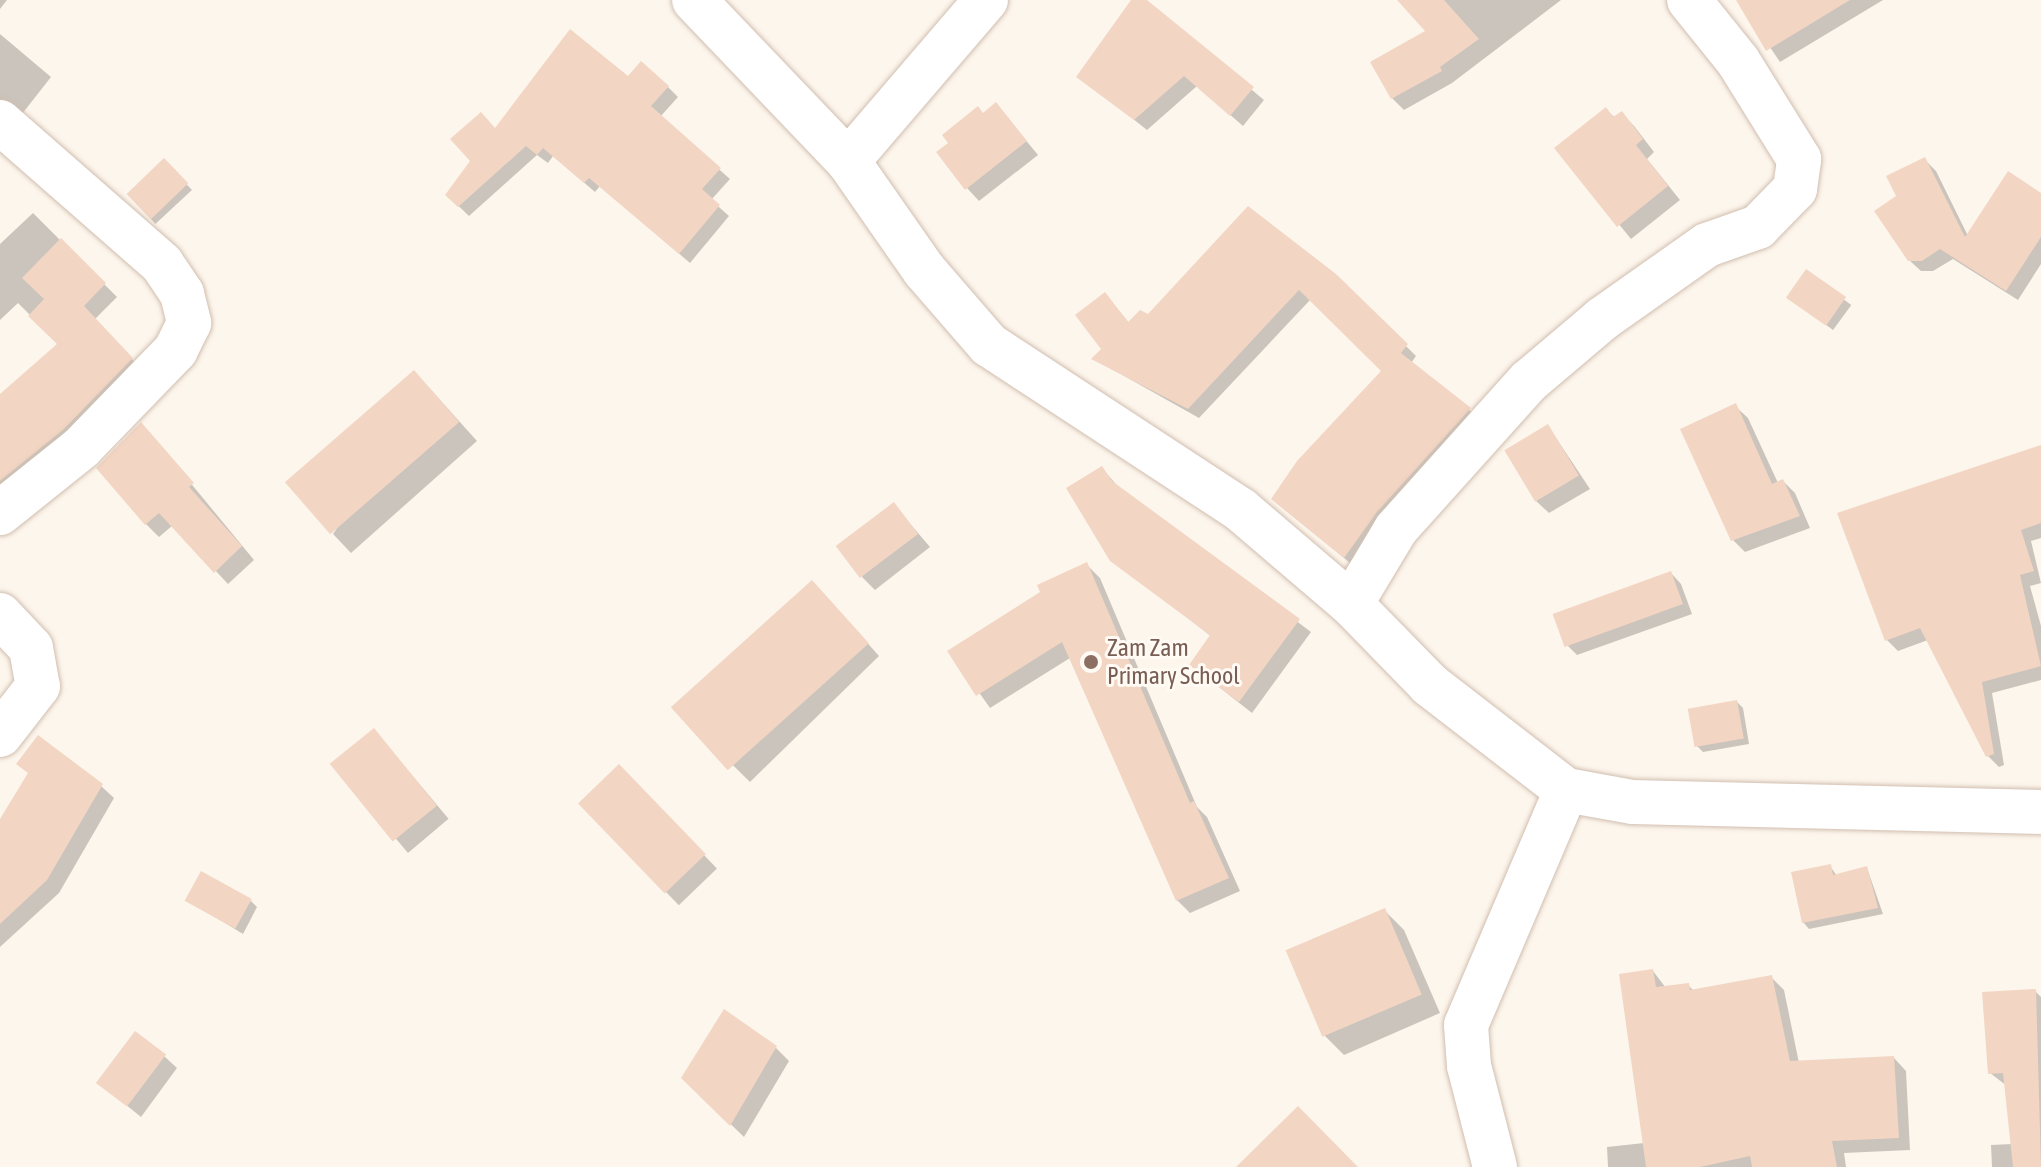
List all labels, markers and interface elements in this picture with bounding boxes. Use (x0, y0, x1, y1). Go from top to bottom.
place label: Zam Zam Primary School (1107, 634, 1240, 690)
marker: Zam Zam Primary School (1082, 653, 1100, 671)

